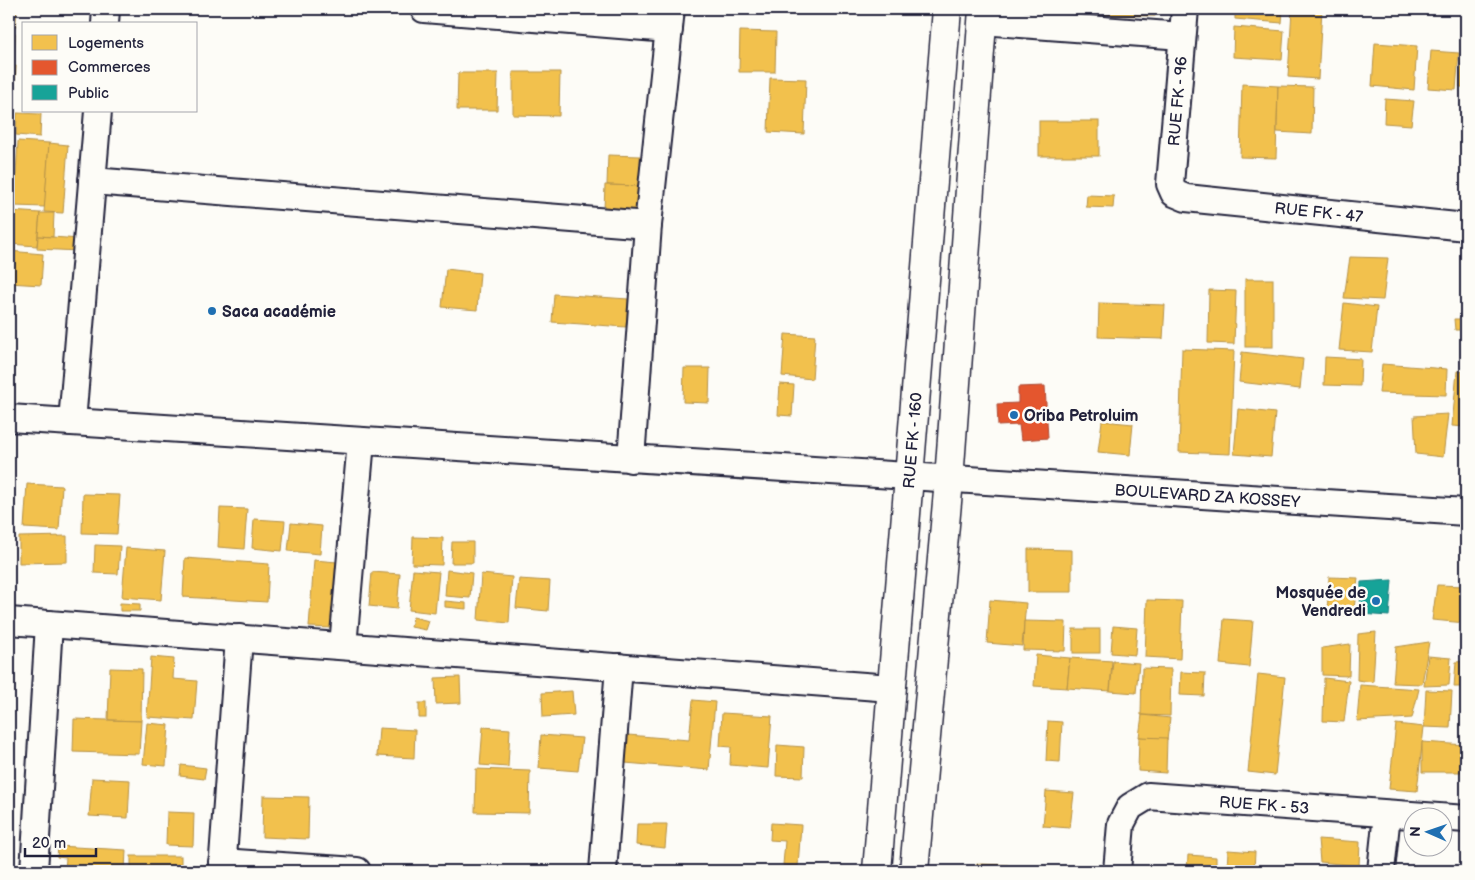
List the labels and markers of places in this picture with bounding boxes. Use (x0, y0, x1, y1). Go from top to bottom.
place label: Saca académie (222, 303, 336, 322)
marker: Saca académie (206, 305, 218, 317)
place label: Oriba Petroluim (1024, 407, 1138, 426)
marker: Oriba Petroluim (1008, 409, 1020, 421)
place label: Mosquée de Vendredi (1275, 584, 1366, 621)
marker: Mosquée de Vendredi (1370, 595, 1382, 607)

